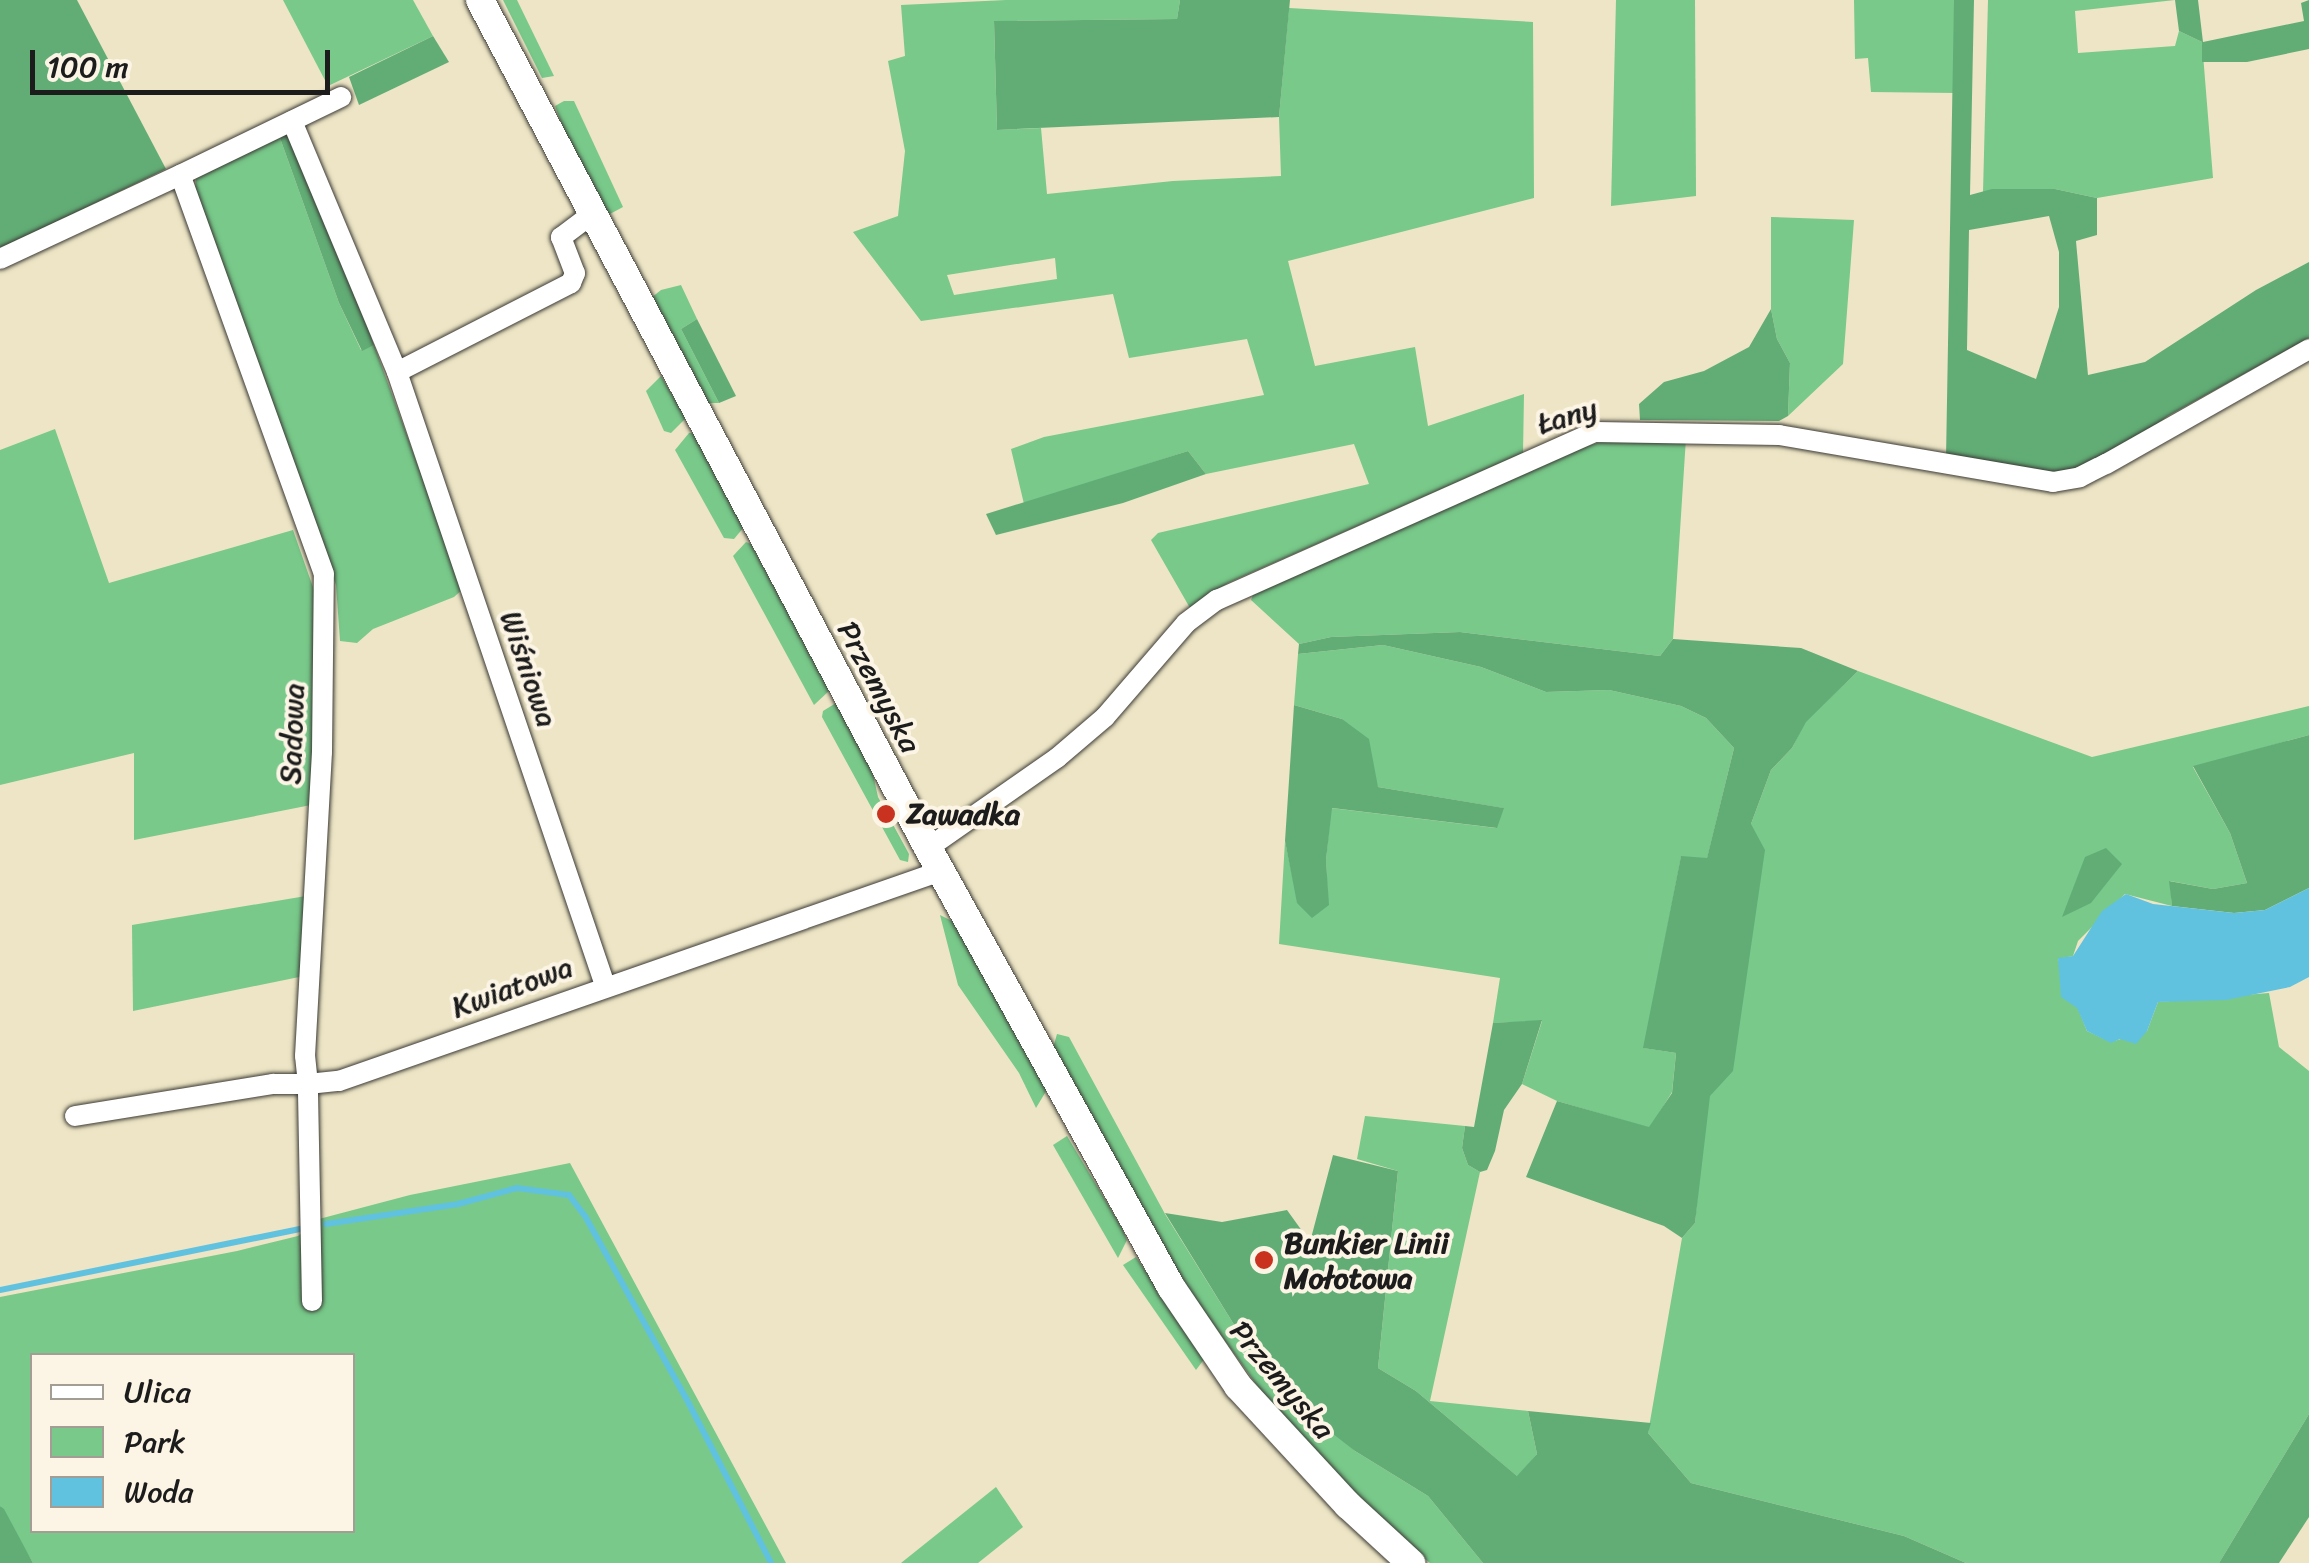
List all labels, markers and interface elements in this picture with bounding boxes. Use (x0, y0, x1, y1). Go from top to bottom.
scale bar (35, 30, 335, 92)
text: 100 m (47, 40, 129, 94)
street label: Łany (1533, 390, 1601, 442)
street label: Wiśniowa (492, 606, 566, 732)
street label: Przemyska (829, 615, 929, 759)
street label: Sadowa (272, 683, 312, 785)
place label: Zawadka (906, 796, 1020, 832)
marker: Zawadka (875, 803, 897, 825)
street label: Kwiatowa (447, 949, 577, 1025)
place label: Bunkier Linii Mołotowa (1284, 1225, 1449, 1296)
marker: Bunkier Linii Mołotowa (1253, 1249, 1275, 1271)
street label: Przemyska (1222, 1313, 1342, 1447)
legend (30, 1353, 355, 1533)
text: Ulica (124, 1365, 191, 1419)
text: Park (124, 1415, 186, 1469)
text: Woda (124, 1465, 193, 1519)

